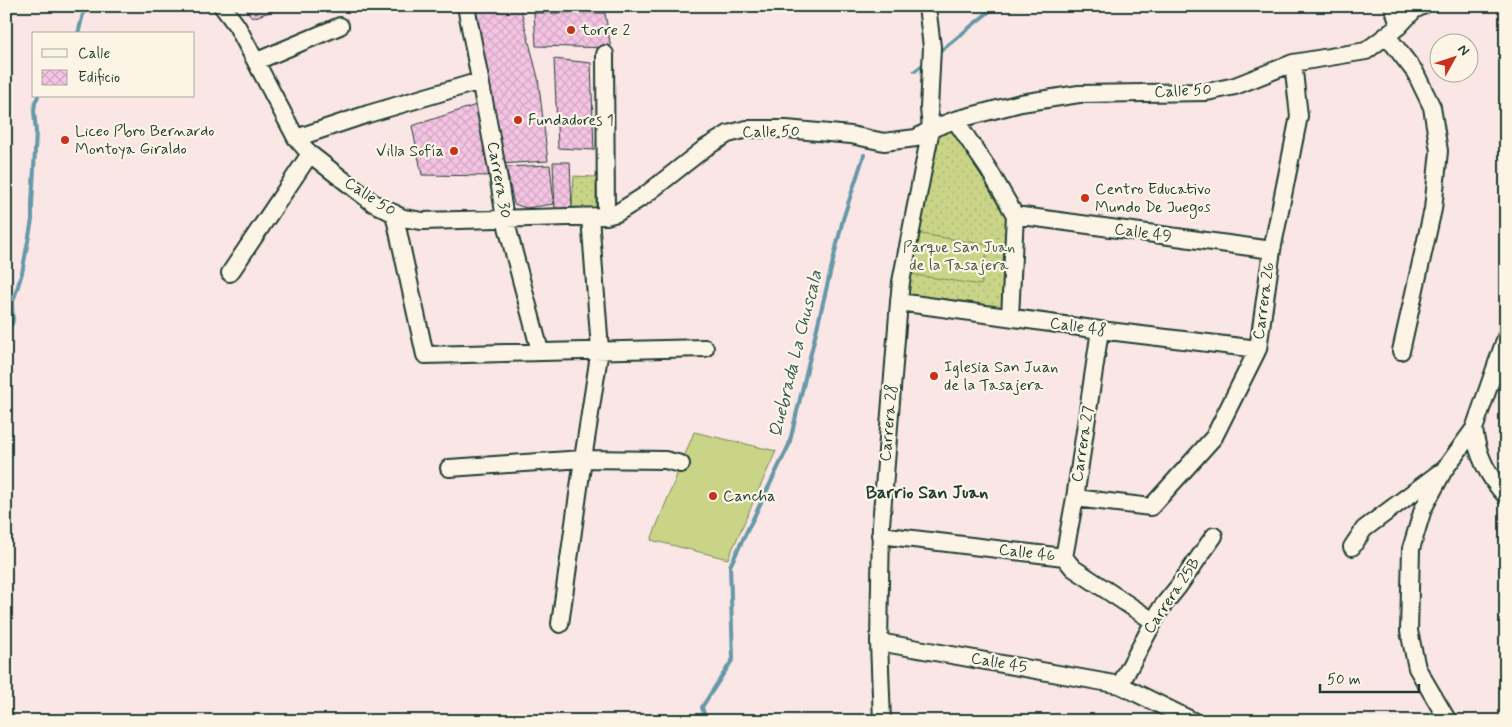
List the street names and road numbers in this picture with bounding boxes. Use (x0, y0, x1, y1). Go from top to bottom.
street label: Calle 50 (1154, 79, 1212, 103)
street label: Calle 50 (742, 121, 800, 143)
street label: Carrera 30 (482, 140, 516, 220)
street label: Calle 50 (340, 173, 400, 221)
street label: Calle 49 (1113, 219, 1173, 247)
street label: Carrera 26 (1248, 261, 1280, 341)
street label: Calle 48 (1048, 313, 1108, 341)
street label: Carrera 28 (875, 383, 903, 463)
street label: Carrera 27 (1067, 404, 1099, 484)
street label: Calle 46 (997, 539, 1057, 567)
street label: Carrera 25B (1139, 554, 1205, 638)
street label: Calle 45 (969, 648, 1029, 678)

